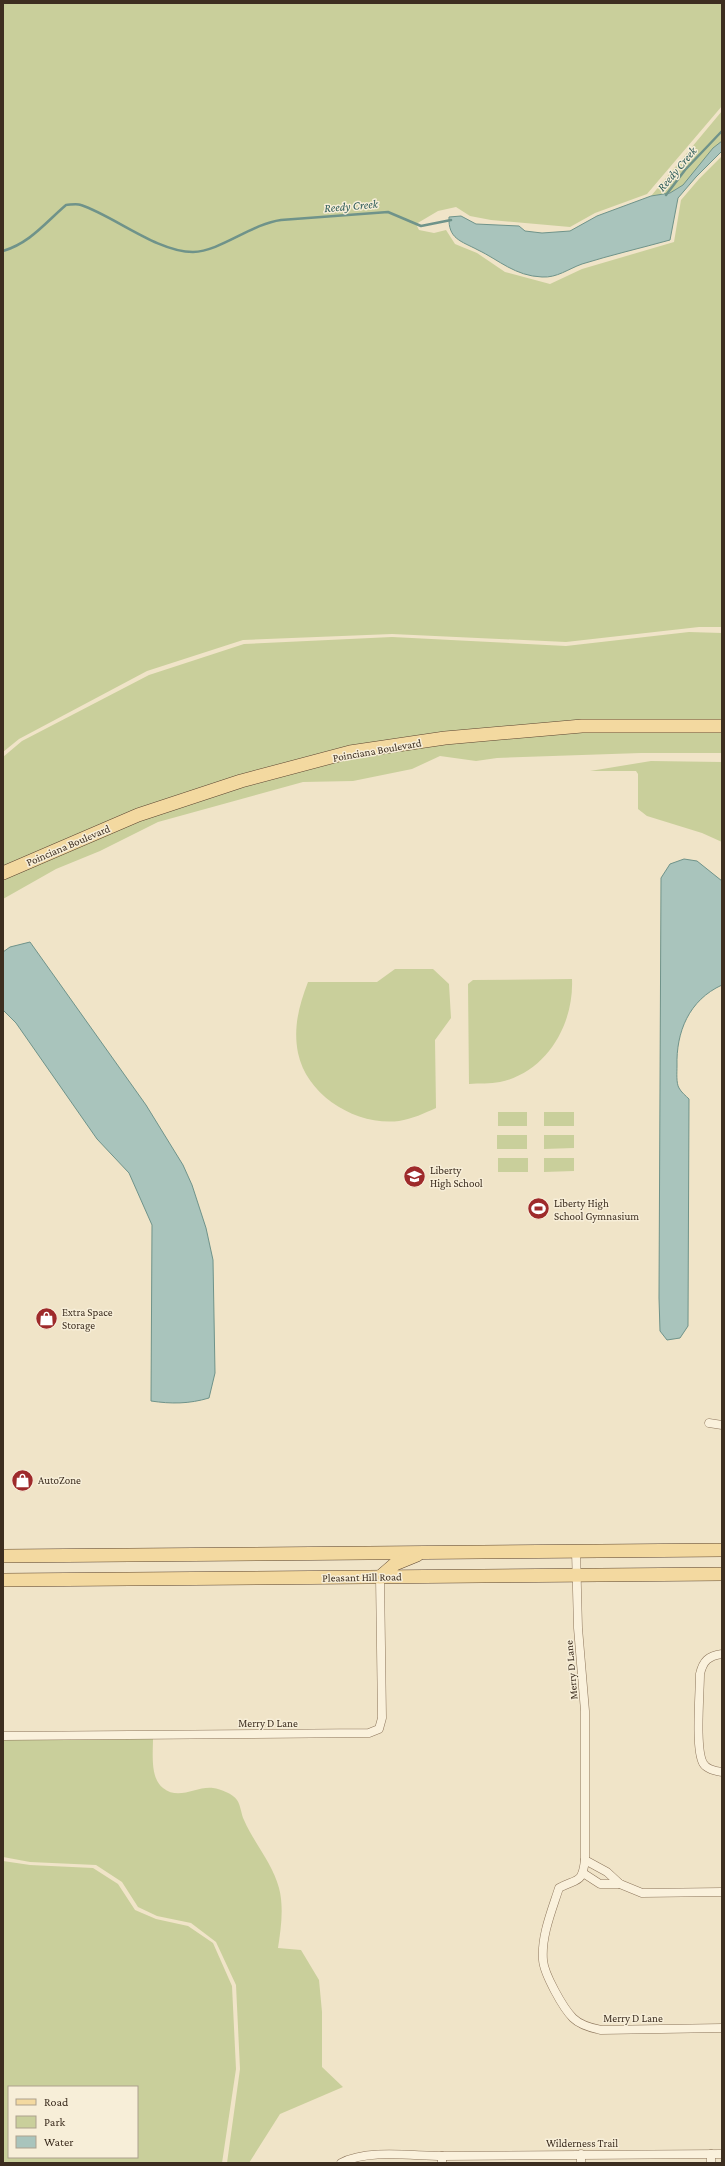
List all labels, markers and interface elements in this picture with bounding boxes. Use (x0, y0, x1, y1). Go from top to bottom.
water label: Reedy Creek (654, 143, 700, 194)
water label: Reedy Creek (324, 197, 379, 215)
street label: Poinciana Boulevard (332, 736, 422, 764)
street label: Poinciana Boulevard (24, 822, 112, 868)
school or university icon: Liberty High School (401, 1163, 427, 1189)
place label: Liberty High School (430, 1164, 483, 1190)
sports icon: Liberty High School Gymnasium (525, 1196, 551, 1222)
place label: Liberty High School Gymnasium (554, 1197, 639, 1223)
shop icon: Extra Space Storage (33, 1305, 59, 1331)
place label: Extra Space Storage (62, 1306, 113, 1332)
shop icon: AutoZone (9, 1467, 35, 1493)
place label: AutoZone (38, 1474, 81, 1486)
street label: Pleasant Hill Road (322, 1570, 402, 1584)
street label: Merry D Lane (562, 1640, 581, 1700)
street label: Merry D Lane (238, 1717, 298, 1730)
street label: Merry D Lane (603, 2012, 663, 2025)
legend (8, 2086, 138, 2158)
text: Road (44, 2095, 69, 2109)
text: Park (44, 2115, 66, 2129)
text: Water (44, 2135, 74, 2149)
street label: Wilderness Trail (546, 2137, 618, 2149)

